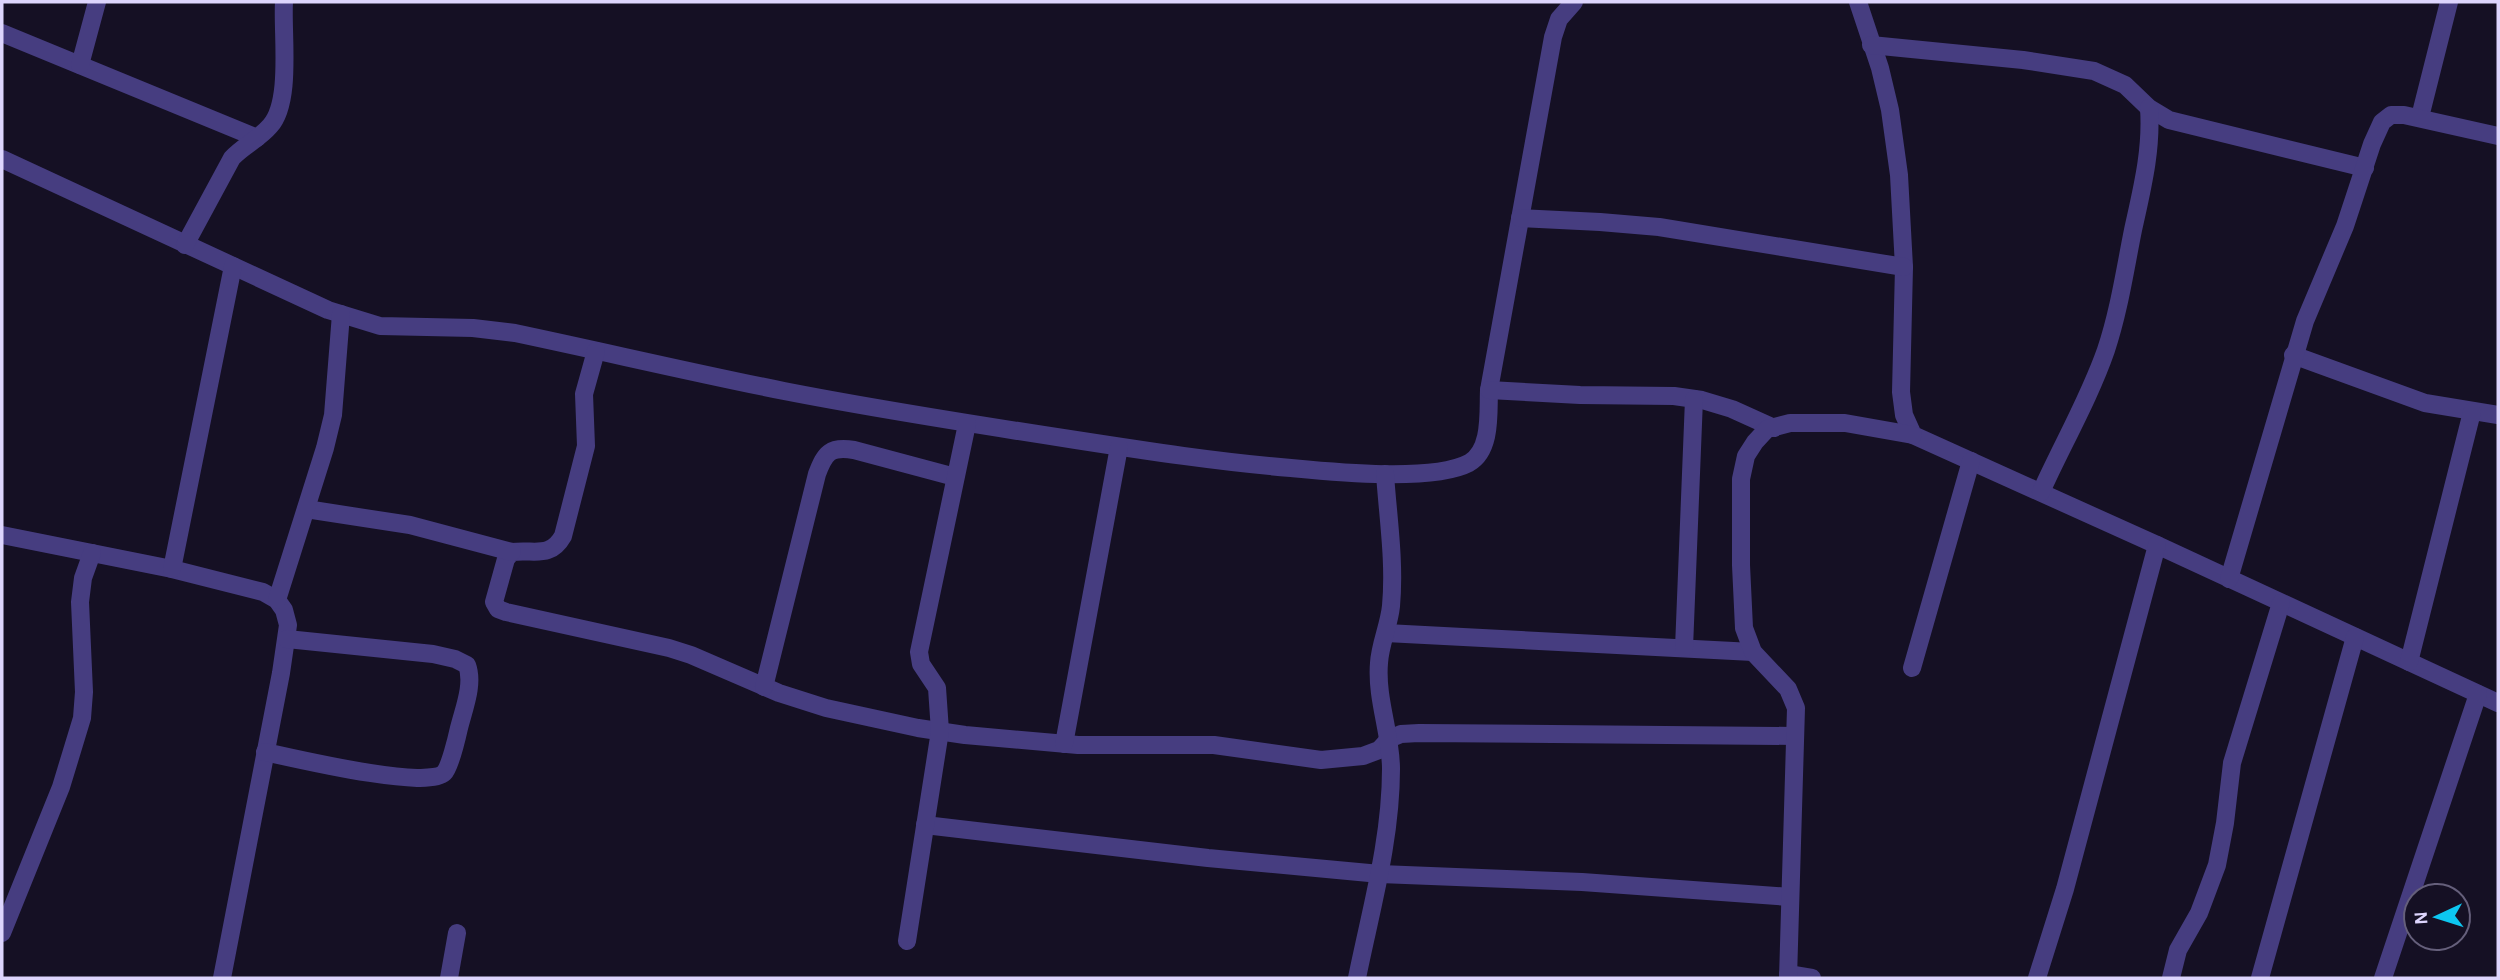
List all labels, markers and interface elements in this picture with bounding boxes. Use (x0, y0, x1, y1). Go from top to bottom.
north arrow (2402, 882, 2472, 952)
text: N (2412, 911, 2431, 925)

